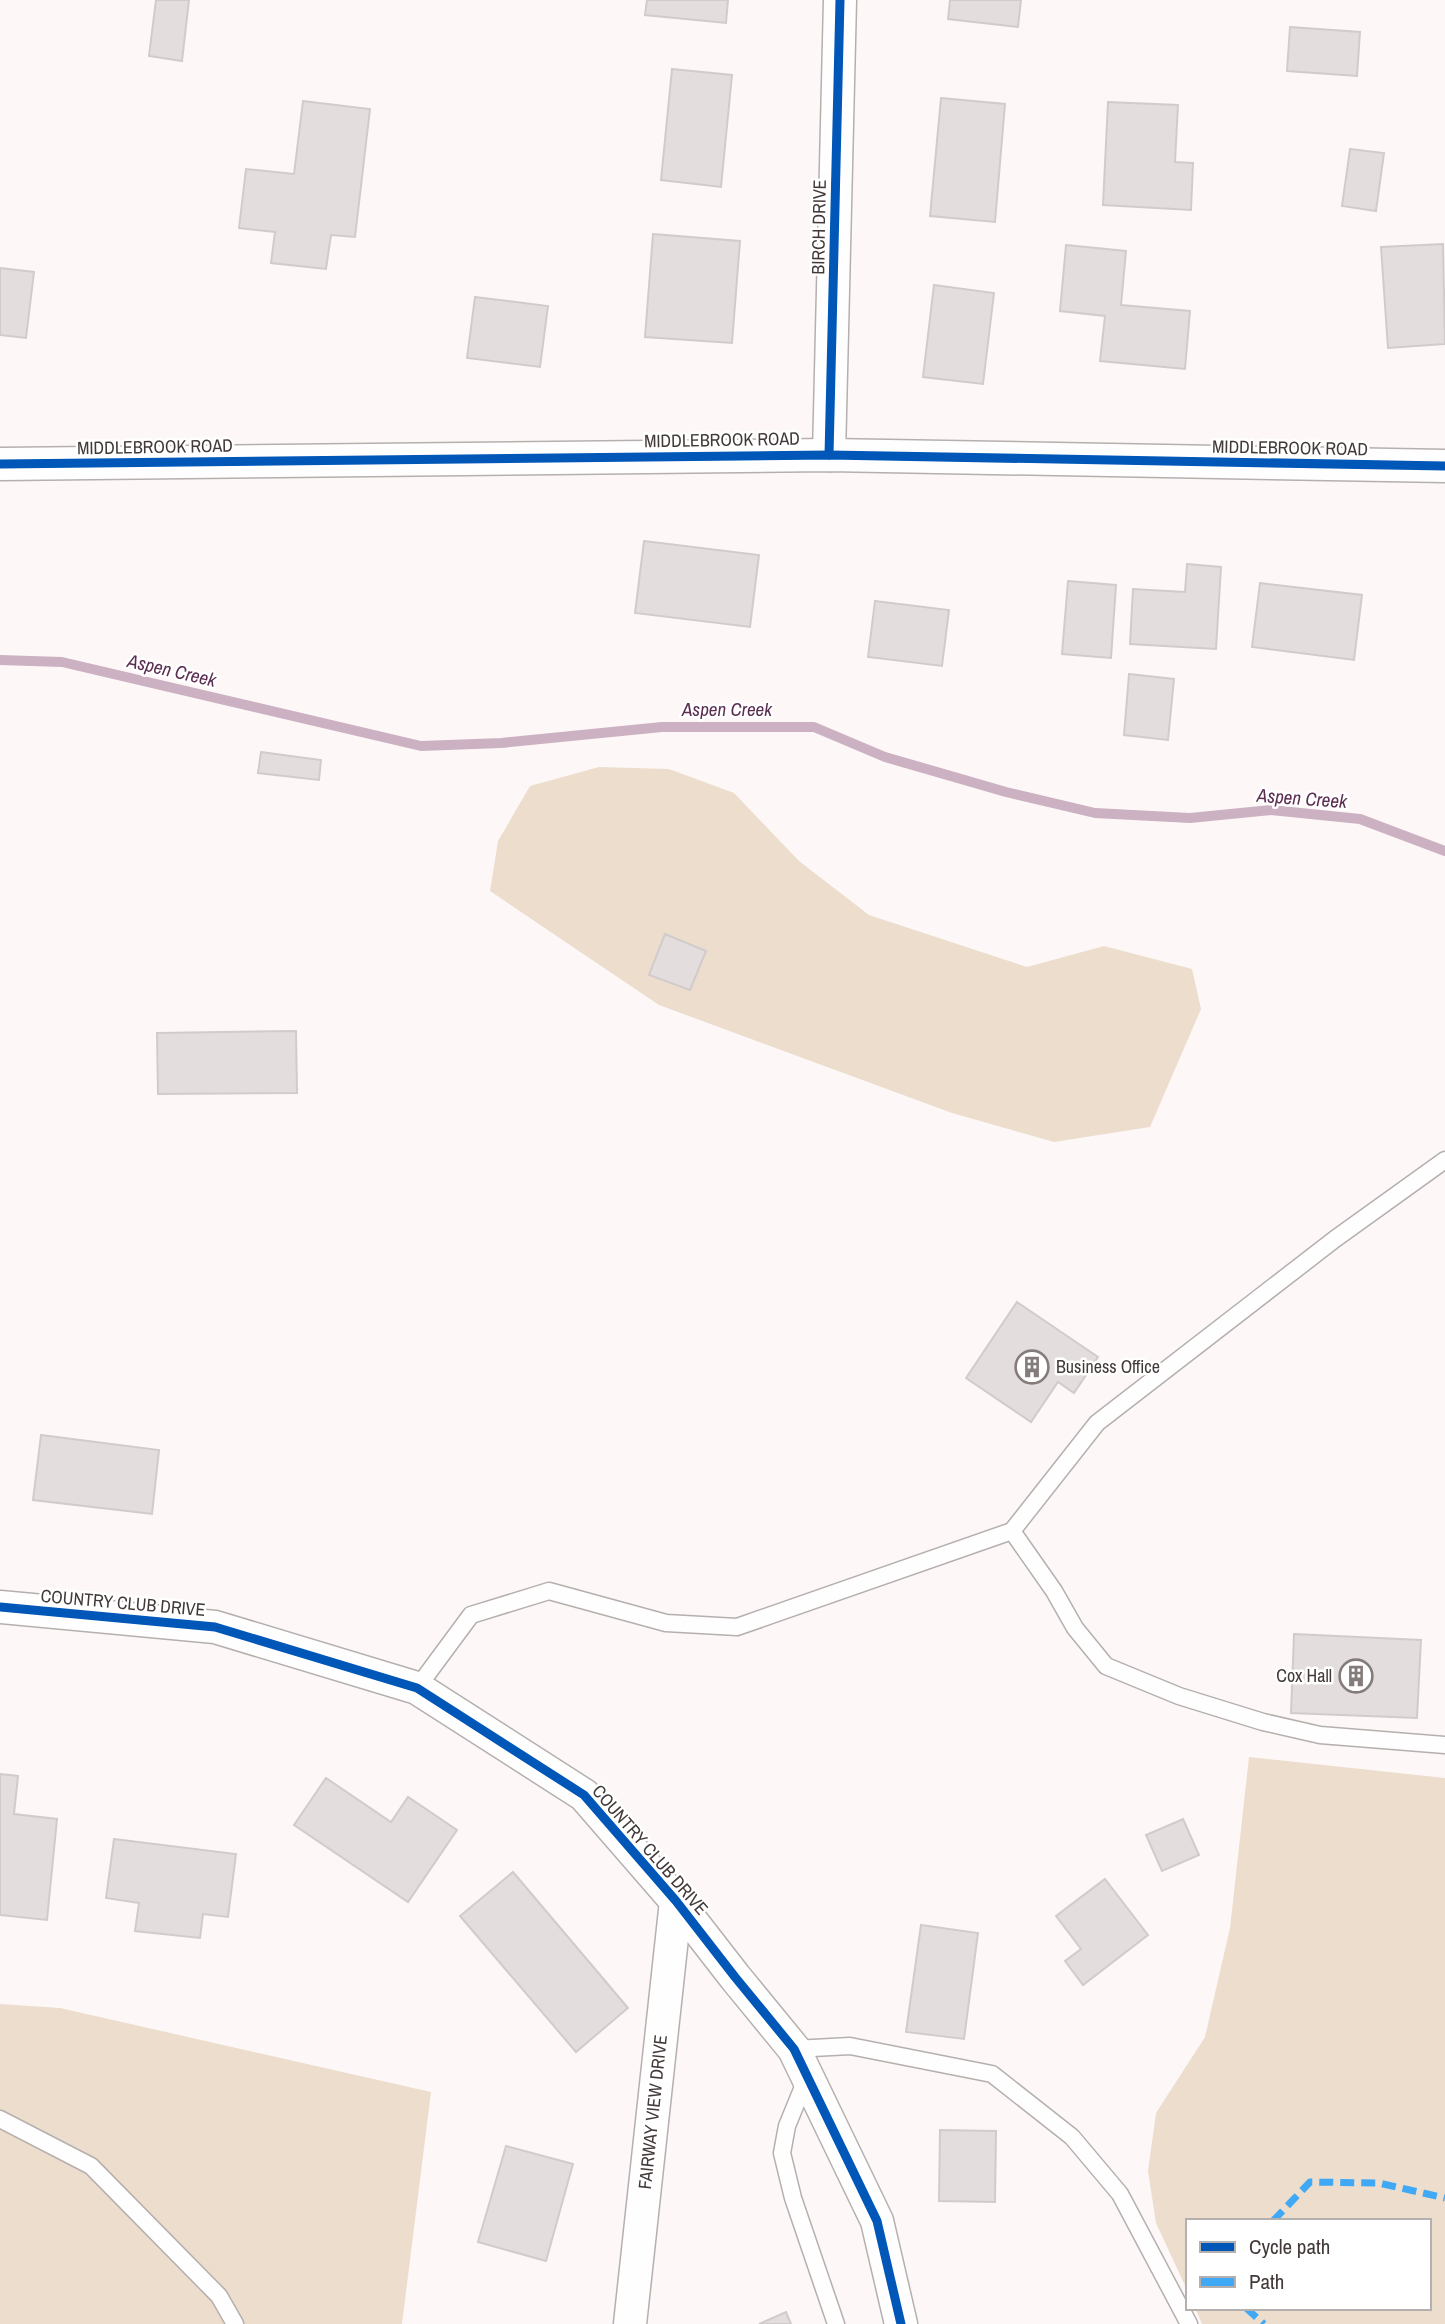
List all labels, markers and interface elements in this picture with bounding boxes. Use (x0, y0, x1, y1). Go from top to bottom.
street label: BIRCH DRIVE (805, 179, 832, 275)
street label: MIDDLEBROOK ROAD (644, 426, 800, 453)
street label: MIDDLEBROOK ROAD (77, 433, 233, 460)
street label: MIDDLEBROOK ROAD (1212, 434, 1368, 461)
water label: Aspen Creek (124, 647, 220, 693)
water label: Aspen Creek (681, 696, 773, 722)
water label: Aspen Creek (1255, 782, 1349, 814)
building icon: Business Office (1013, 1348, 1051, 1386)
place label: Business Office (1056, 1354, 1160, 1379)
street label: COUNTRY CLUB DRIVE (40, 1583, 206, 1622)
building icon: Cox Hall (1337, 1657, 1375, 1695)
place label: Cox Hall (1276, 1663, 1332, 1688)
street label: COUNTRY CLUB DRIVE (587, 1779, 714, 1920)
street label: FAIRWAY VIEW DRIVE (632, 2033, 673, 2191)
legend (1186, 2219, 1431, 2310)
text: Cycle path (1249, 2232, 1330, 2261)
text: Path (1249, 2267, 1284, 2296)

